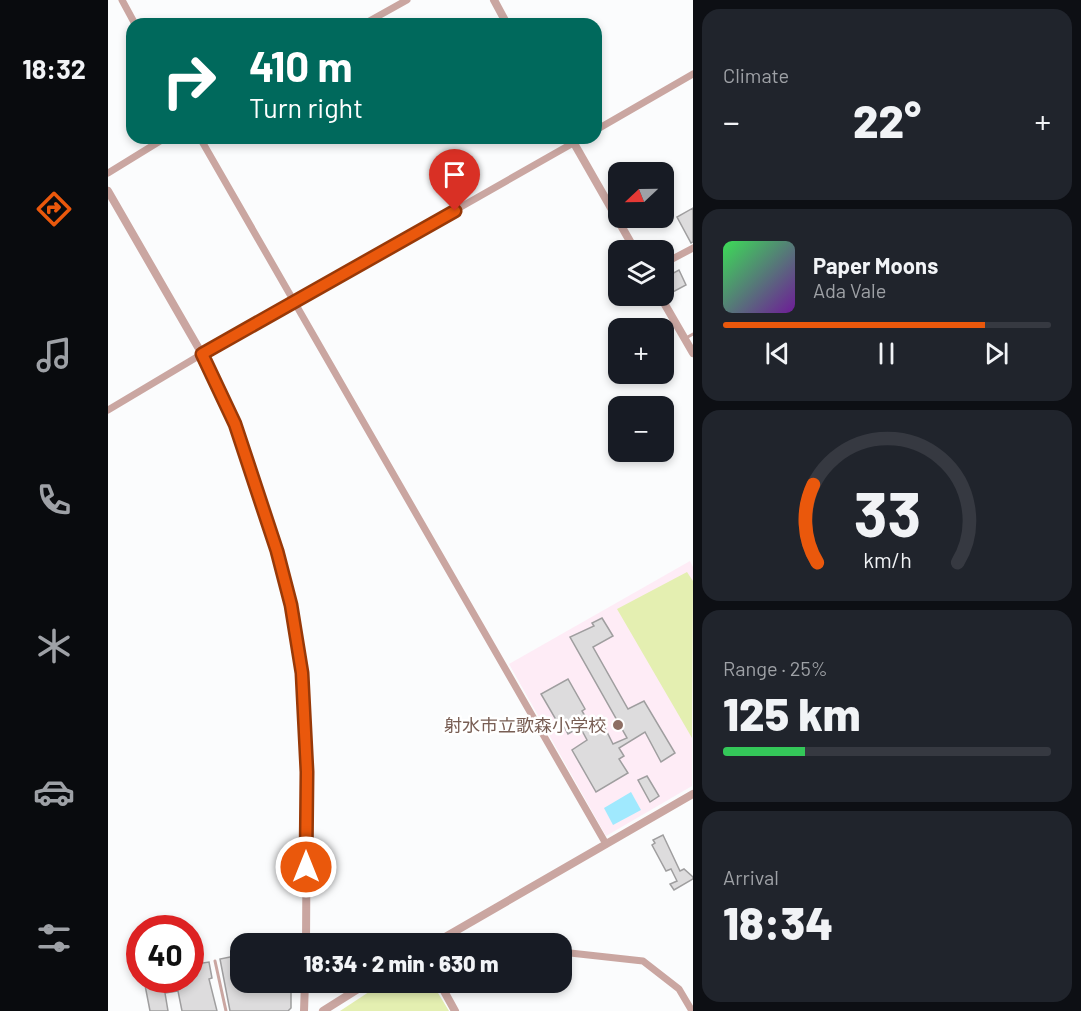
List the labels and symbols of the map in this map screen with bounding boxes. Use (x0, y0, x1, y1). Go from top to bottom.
pin (429, 149, 480, 211)
north arrow (608, 162, 674, 228)
place label: 射水市立歌森小学校 (444, 714, 606, 736)
marker: 射水市立歌森小学校 (611, 718, 625, 732)
position arrow (274, 835, 338, 899)
speed limit sign: 40 (126, 915, 204, 993)

